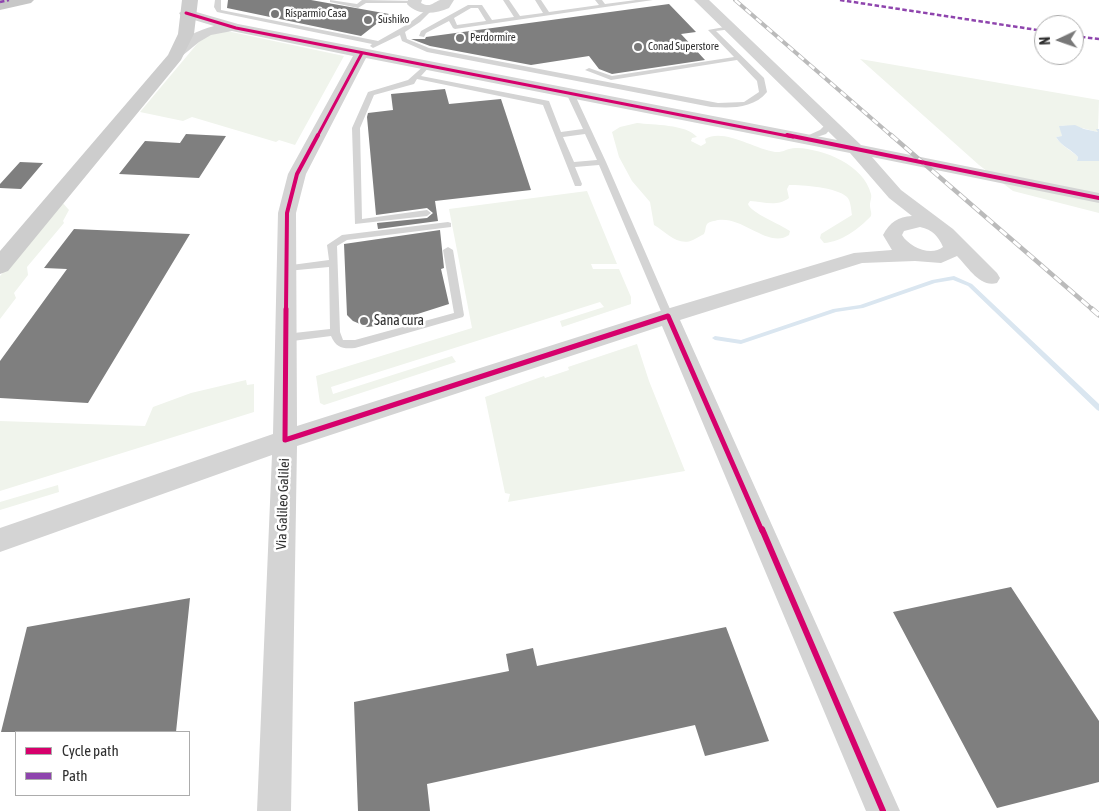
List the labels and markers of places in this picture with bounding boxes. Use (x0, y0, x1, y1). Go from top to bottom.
place label: Risparmio Casa (285, 7, 347, 21)
marker: Risparmio Casa (269, 8, 281, 20)
place label: Sushiko (378, 13, 409, 27)
marker: Sushiko (362, 14, 374, 26)
place label: Perdormire (470, 31, 516, 45)
marker: Perdormire (454, 32, 466, 44)
place label: Conad Superstore (648, 40, 719, 54)
marker: Conad Superstore (632, 41, 644, 53)
place label: Sana cura (374, 313, 424, 329)
marker: Sana cura (358, 315, 370, 327)

